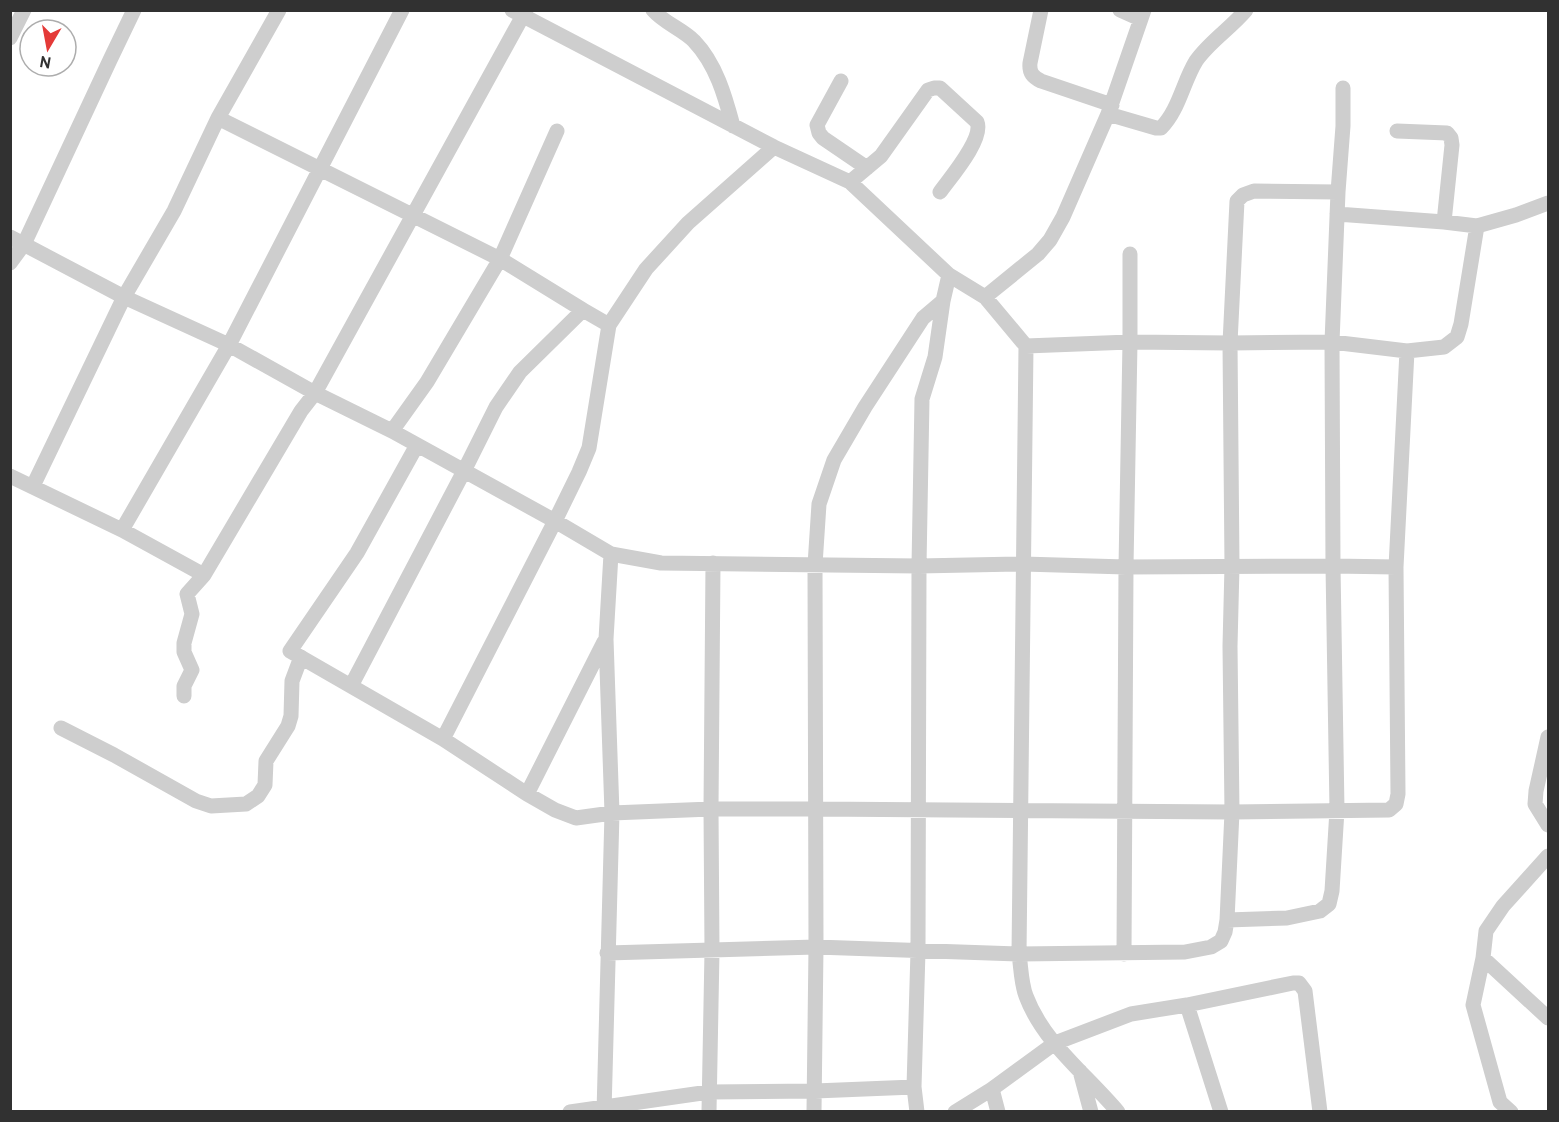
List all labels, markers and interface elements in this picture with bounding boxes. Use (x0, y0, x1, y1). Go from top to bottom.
north arrow (18, 18, 78, 78)
text: N (38, 50, 53, 72)

